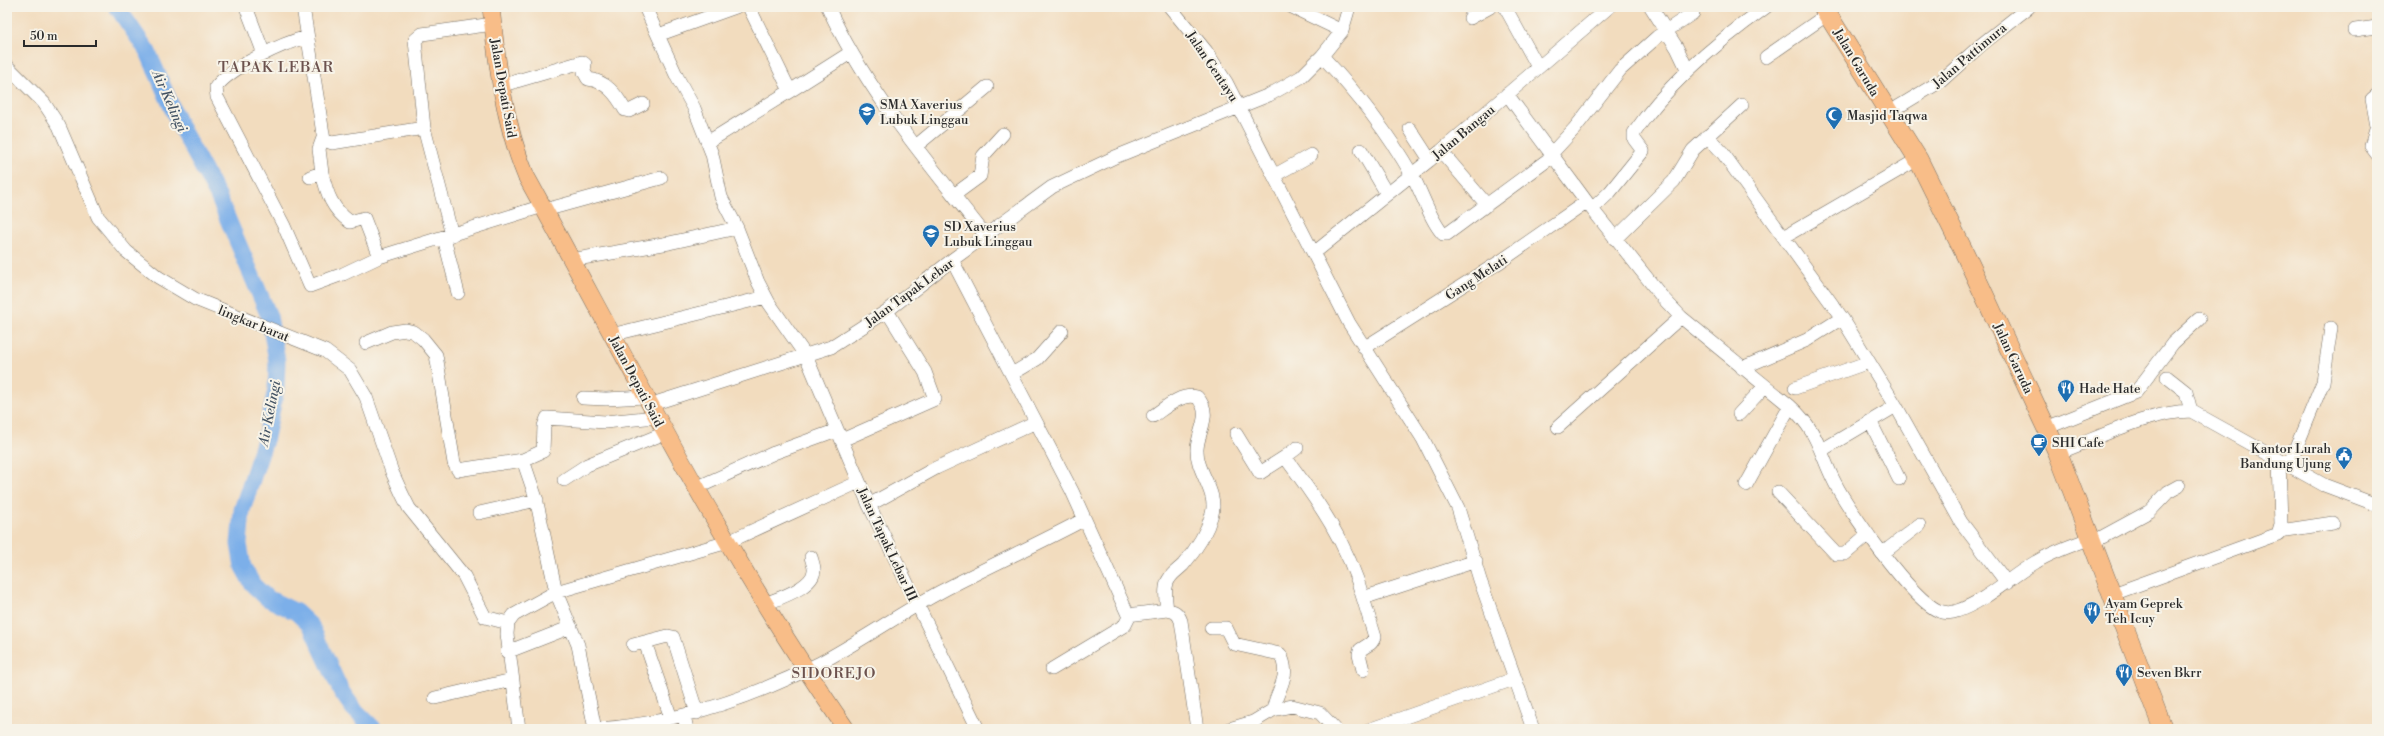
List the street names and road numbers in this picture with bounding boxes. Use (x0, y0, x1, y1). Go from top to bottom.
street label: Jalan Pattimura (1928, 20, 2010, 92)
street label: Jalan Garuda (1829, 25, 1883, 100)
street label: Jalan Gentayu (1182, 27, 1242, 105)
street label: Jalan Depati Said (486, 36, 520, 140)
street label: Jalan Bangau (1428, 101, 1499, 164)
street label: Gang Melati (1443, 252, 1511, 304)
street label: Jalan Tapak Lebar (861, 255, 958, 331)
street label: lingkar barat (216, 302, 292, 346)
street label: Jalan Garuda (1989, 319, 2037, 397)
street label: Jalan Depati Said (605, 332, 667, 430)
street label: Jalan Tapak Lebar III (853, 484, 921, 604)

